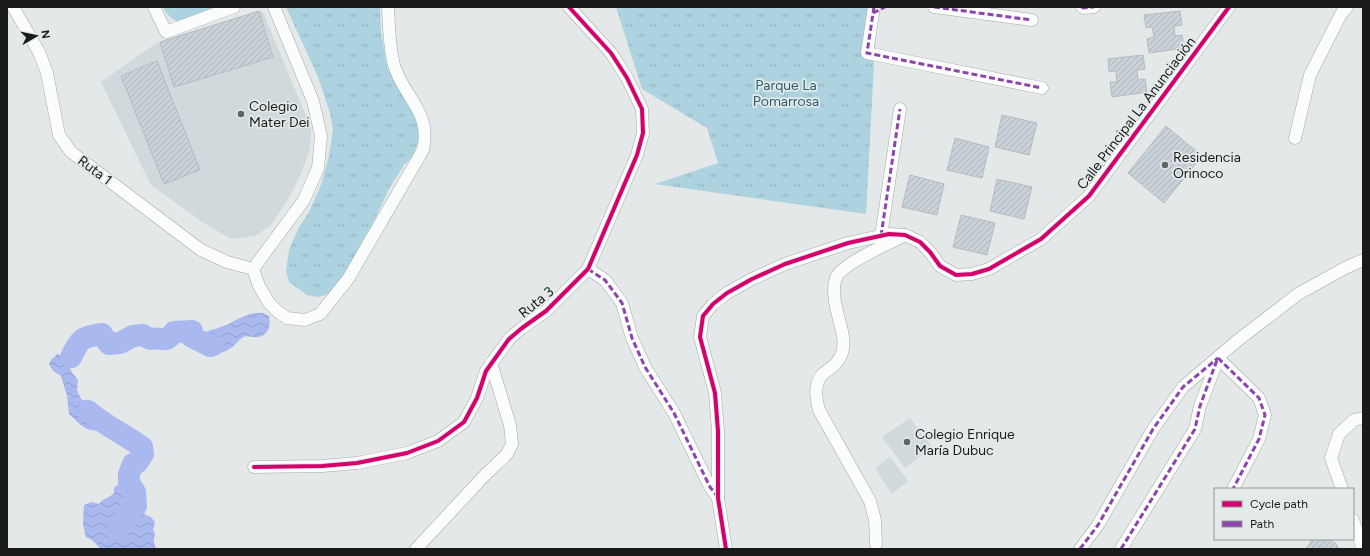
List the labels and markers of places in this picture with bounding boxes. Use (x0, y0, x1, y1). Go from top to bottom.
place label: Colegio Mater Dei (249, 98, 310, 131)
marker: Colegio Mater Dei (236, 109, 246, 119)
place label: Residencia Orinoco (1173, 149, 1241, 182)
marker: Residencia Orinoco (1160, 160, 1170, 170)
place label: Colegio Enrique María Dubuc (915, 426, 1015, 459)
marker: Colegio Enrique María Dubuc (902, 437, 912, 447)

